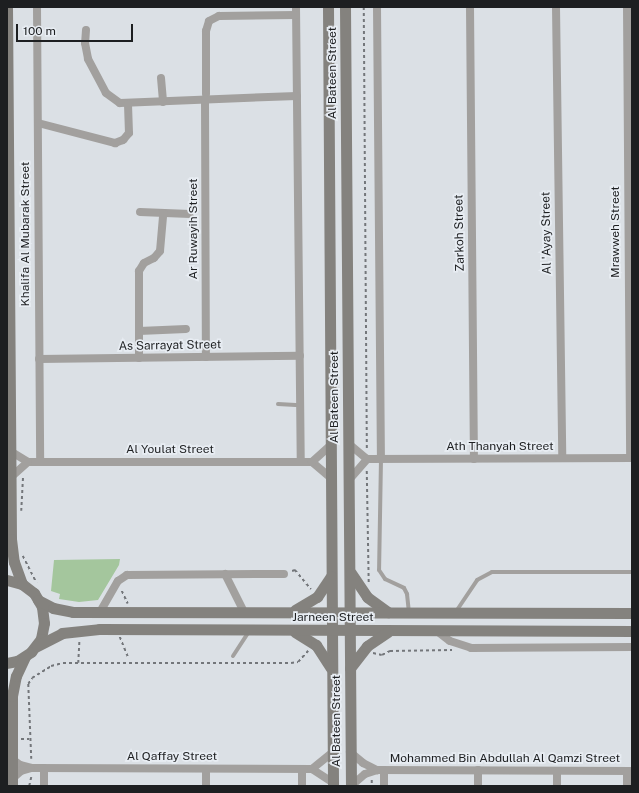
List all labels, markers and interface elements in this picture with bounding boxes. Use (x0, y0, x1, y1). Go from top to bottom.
scale bar (18, 16, 135, 42)
text: 100 m (23, 24, 56, 38)
street label: Al Bateen Street (326, 27, 340, 119)
street label: Khalifa Al Mubarak Street (19, 162, 33, 306)
street label: Ar Ruwayih Street (187, 178, 201, 280)
street label: Mrawweh Street (609, 186, 623, 278)
street label: Al 'Ayay Street (539, 191, 555, 275)
street label: Zarkoh Street (452, 194, 468, 272)
street label: As Sarrayat Street (118, 338, 222, 354)
street label: Al Bateen Street (328, 351, 342, 443)
street label: Ath Thanyah Street (446, 440, 554, 454)
street label: Al Youlat Street (126, 443, 214, 457)
street label: Jarneen Street (292, 611, 374, 625)
street label: Al Bateen Street (330, 675, 344, 767)
street label: Al Qaffay Street (127, 750, 217, 764)
street label: Mohammed Bin Abdullah Al Qamzi Street (390, 752, 620, 766)

